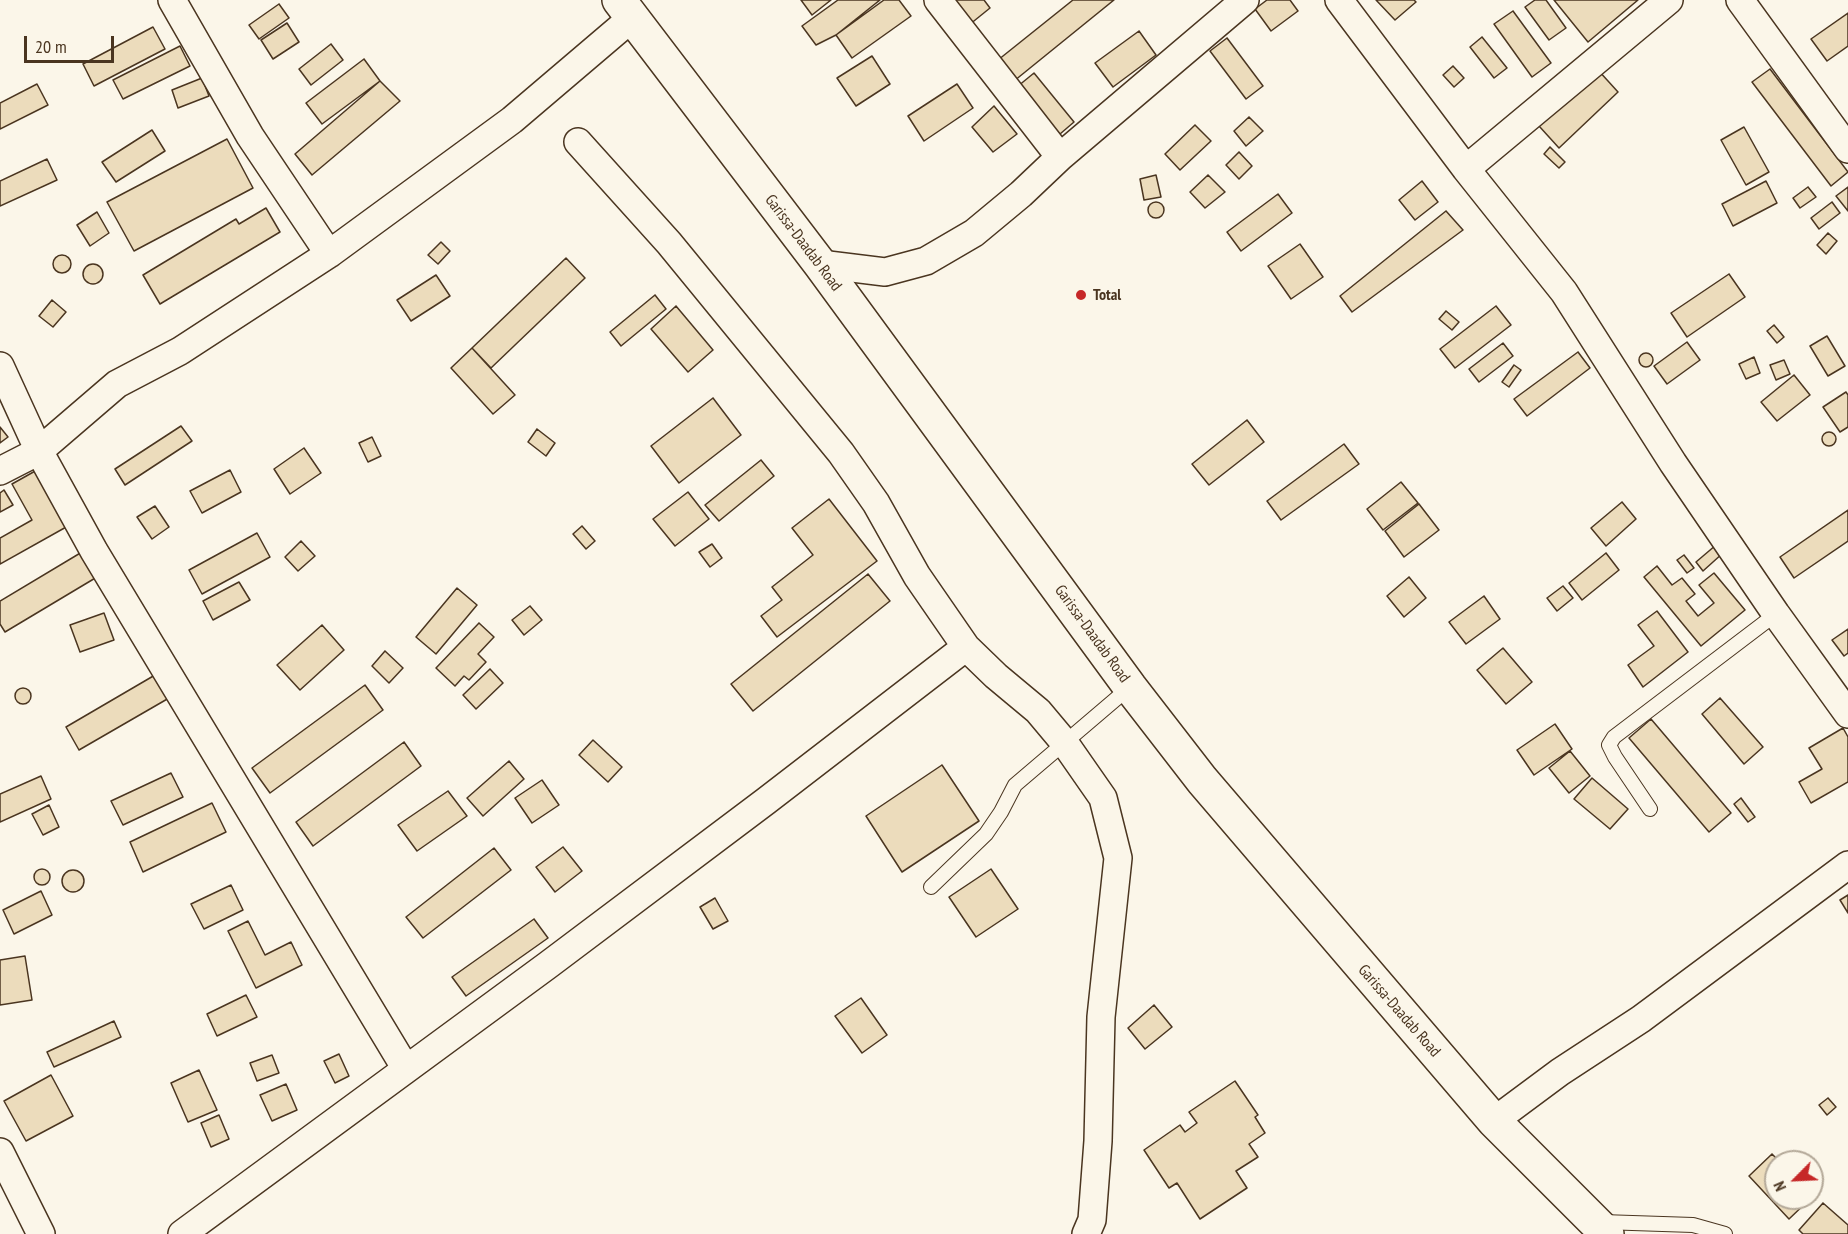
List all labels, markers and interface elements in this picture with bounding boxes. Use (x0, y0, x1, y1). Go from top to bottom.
scale bar (27, 24, 117, 62)
text: 20 m (35, 35, 67, 58)
street label: Garissa-Daadab Road (760, 191, 846, 295)
place label: Total (1093, 285, 1121, 305)
marker: Total (1074, 288, 1088, 302)
street label: Garissa-Daadab Road (1050, 581, 1134, 687)
street label: Garissa-Daadab Road (1354, 961, 1444, 1061)
north arrow (1764, 1150, 1824, 1210)
text: N (1768, 1179, 1790, 1195)

